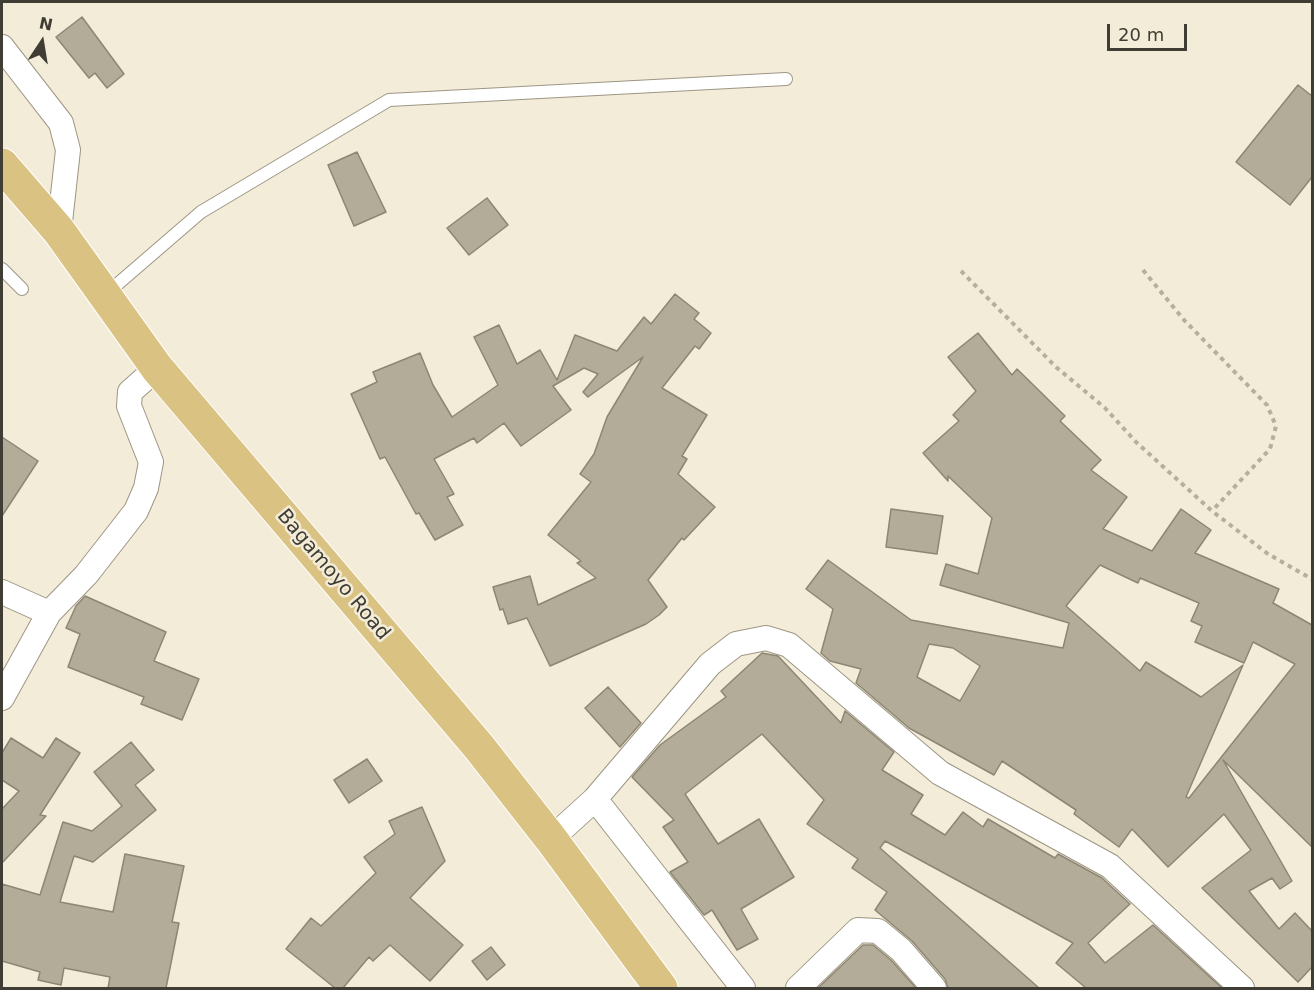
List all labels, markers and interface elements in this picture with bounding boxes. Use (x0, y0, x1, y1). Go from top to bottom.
north arrow (12, 12, 72, 72)
scale bar (1110, 12, 1190, 50)
text: N (37, 13, 54, 35)
text: 20 m (1118, 24, 1164, 45)
street label: Bagamoyo Road (271, 505, 395, 645)

